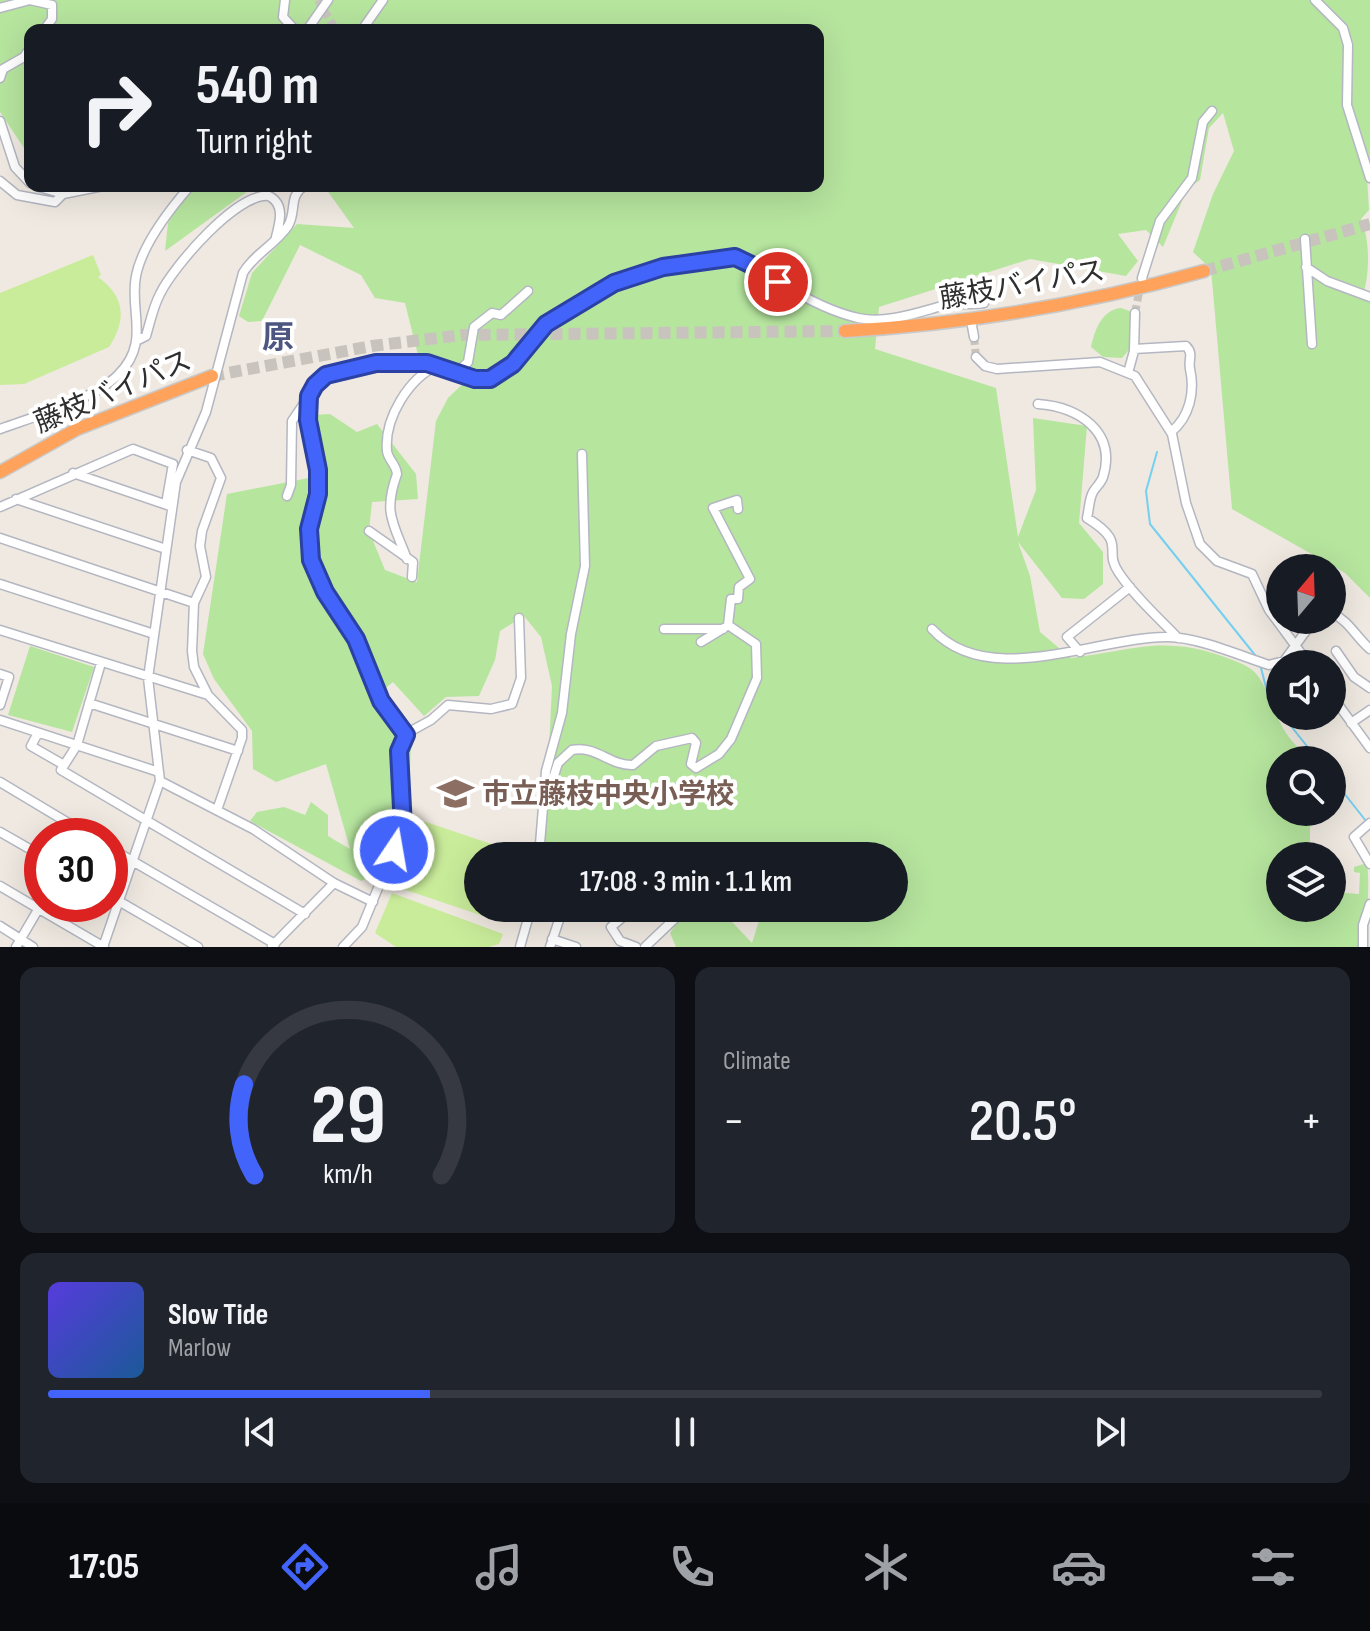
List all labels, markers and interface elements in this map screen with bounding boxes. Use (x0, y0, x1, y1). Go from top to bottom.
text: 540 m (196, 53, 319, 120)
icon: right (64, 56, 168, 160)
text: Turn right (196, 121, 313, 164)
pin (744, 248, 812, 316)
street label: 藤枝バイパス (937, 254, 1107, 316)
icon: arrive (756, 260, 800, 304)
district label: 原 (262, 319, 294, 358)
street label: 藤枝バイパス (29, 344, 197, 440)
north arrow (1266, 554, 1346, 634)
map controls (1266, 554, 1346, 922)
button: sound (1266, 650, 1346, 730)
button: search (1266, 746, 1346, 826)
school or university icon: 市立藤枝中央小学校 (437, 775, 475, 813)
place label: 市立藤枝中央小学校 (482, 778, 734, 811)
position arrow (352, 808, 436, 892)
speed limit sign: 30 (24, 818, 128, 922)
button: layers (1266, 842, 1346, 922)
text: 17:08 · 3 min · 1.1 km (580, 864, 792, 900)
text: Climate (723, 1046, 791, 1077)
text: 29 (310, 1067, 385, 1167)
text: 20.5° (968, 1086, 1077, 1158)
text: − (723, 1095, 745, 1148)
text: + (1300, 1095, 1322, 1148)
text: km/h (323, 1157, 372, 1192)
text: Slow Tide (168, 1297, 268, 1333)
text: Marlow (168, 1333, 231, 1364)
icon: previous (238, 1410, 282, 1454)
icon: pause (663, 1410, 707, 1454)
icon: next (1088, 1410, 1132, 1454)
icon: directions (277, 1539, 333, 1595)
icon: music (471, 1539, 527, 1595)
icon: phone (664, 1539, 720, 1595)
icon: climate (858, 1539, 914, 1595)
icon: car (1051, 1539, 1107, 1595)
icon: filters (1245, 1539, 1301, 1595)
text: 17:05 (69, 1546, 139, 1589)

